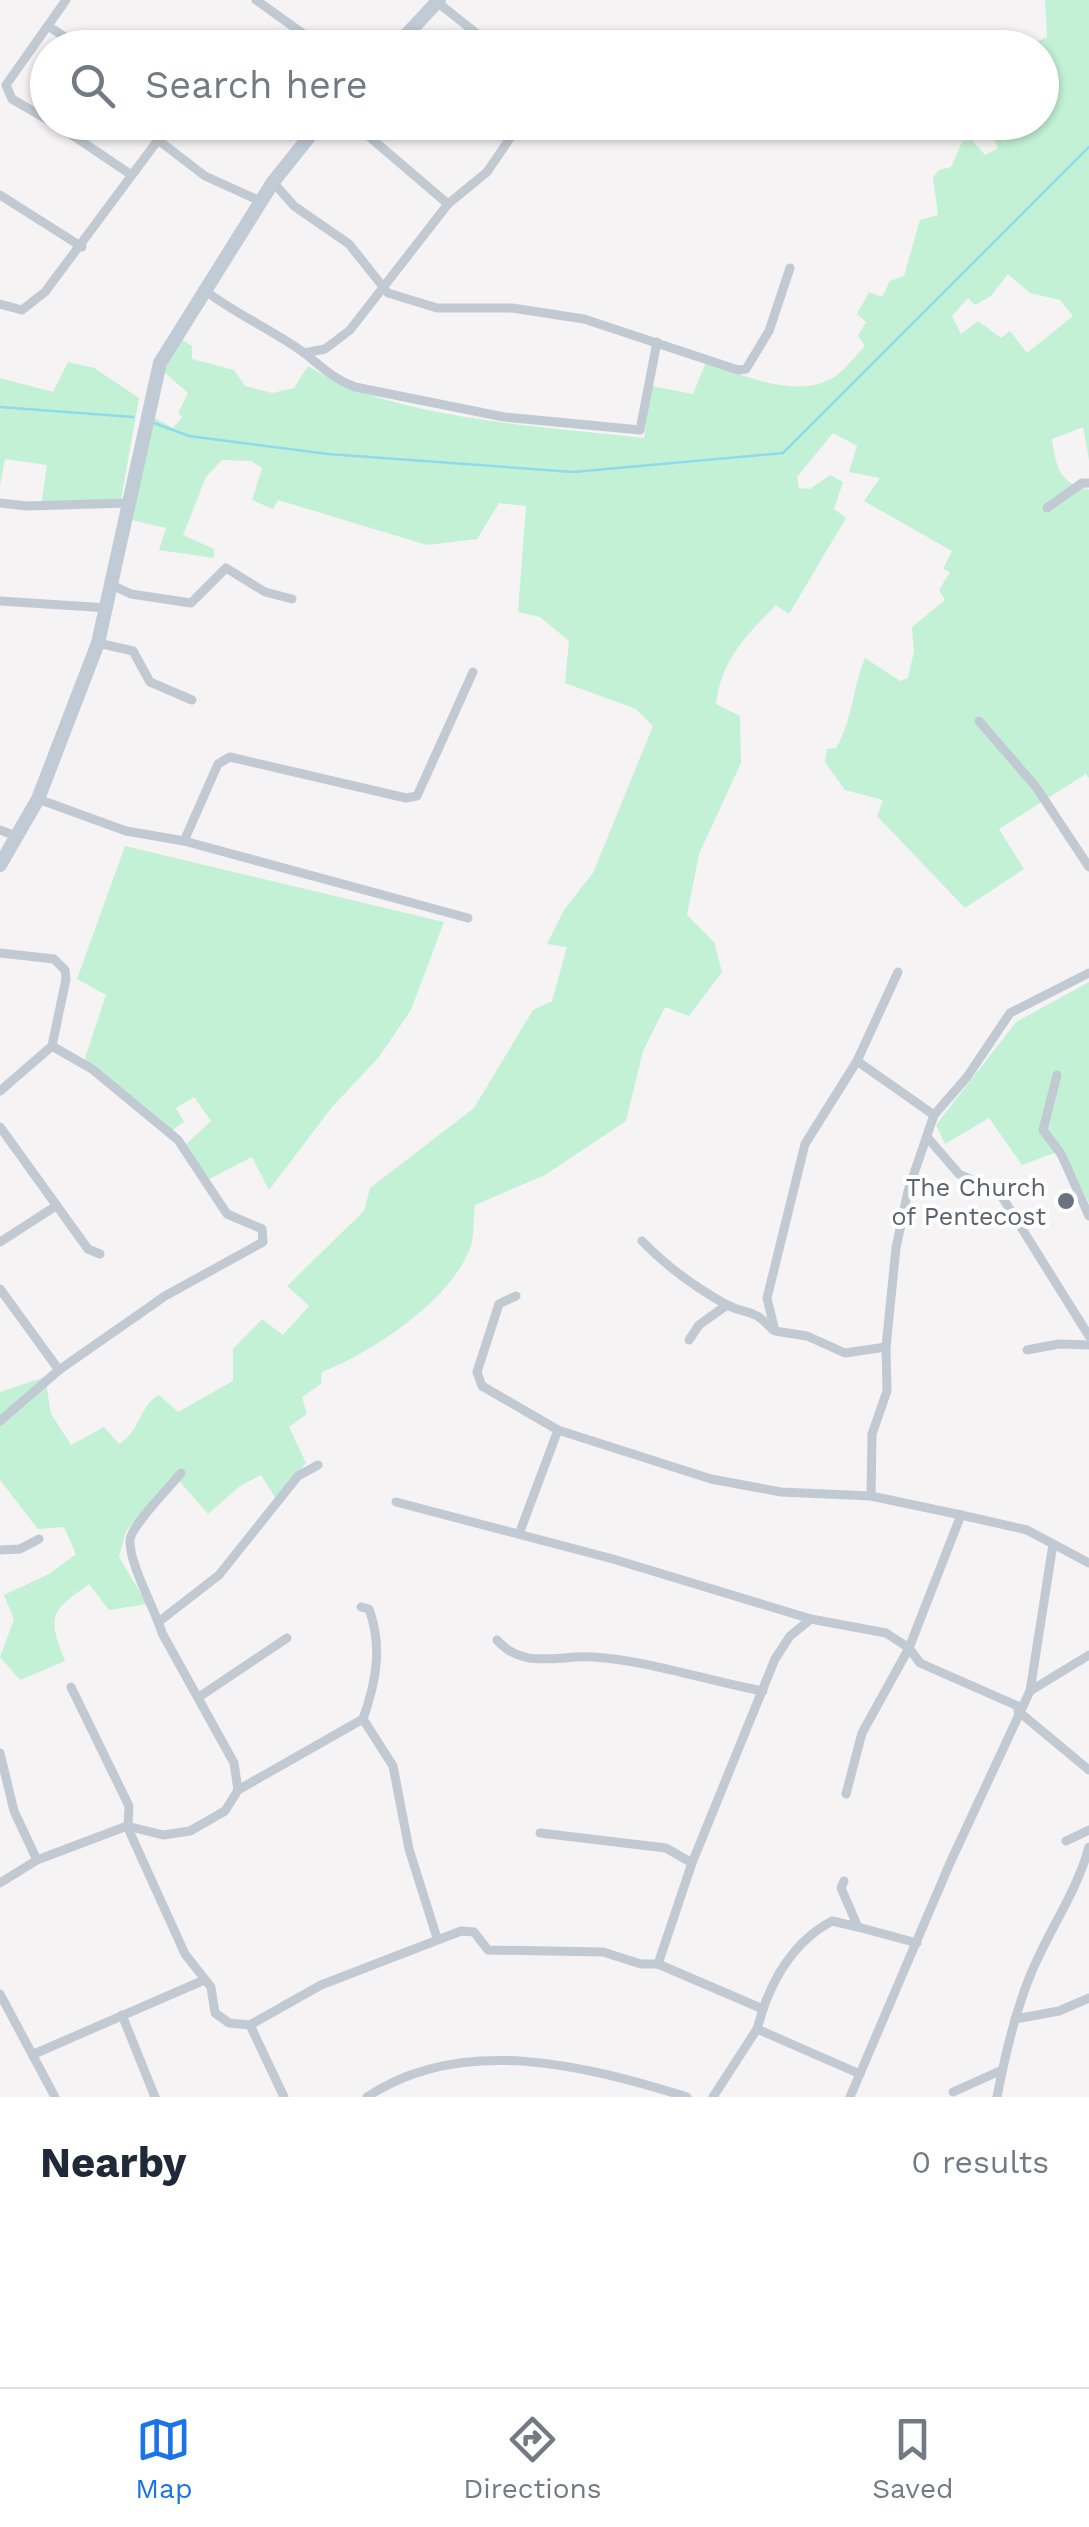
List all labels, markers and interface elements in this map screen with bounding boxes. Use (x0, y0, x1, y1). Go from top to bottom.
search box (30, 30, 1059, 140)
icon: search (65, 58, 120, 113)
text: Search here (145, 63, 368, 107)
place label: The Church of Pentecost (892, 1173, 1047, 1231)
marker: The Church of Pentecost (1055, 1190, 1077, 1212)
text: Nearby (40, 2138, 187, 2187)
text: 0 results (911, 2143, 1049, 2181)
tab: Map (135, 2412, 193, 2505)
tab: Directions (463, 2412, 602, 2505)
tab: Saved (872, 2412, 954, 2505)

